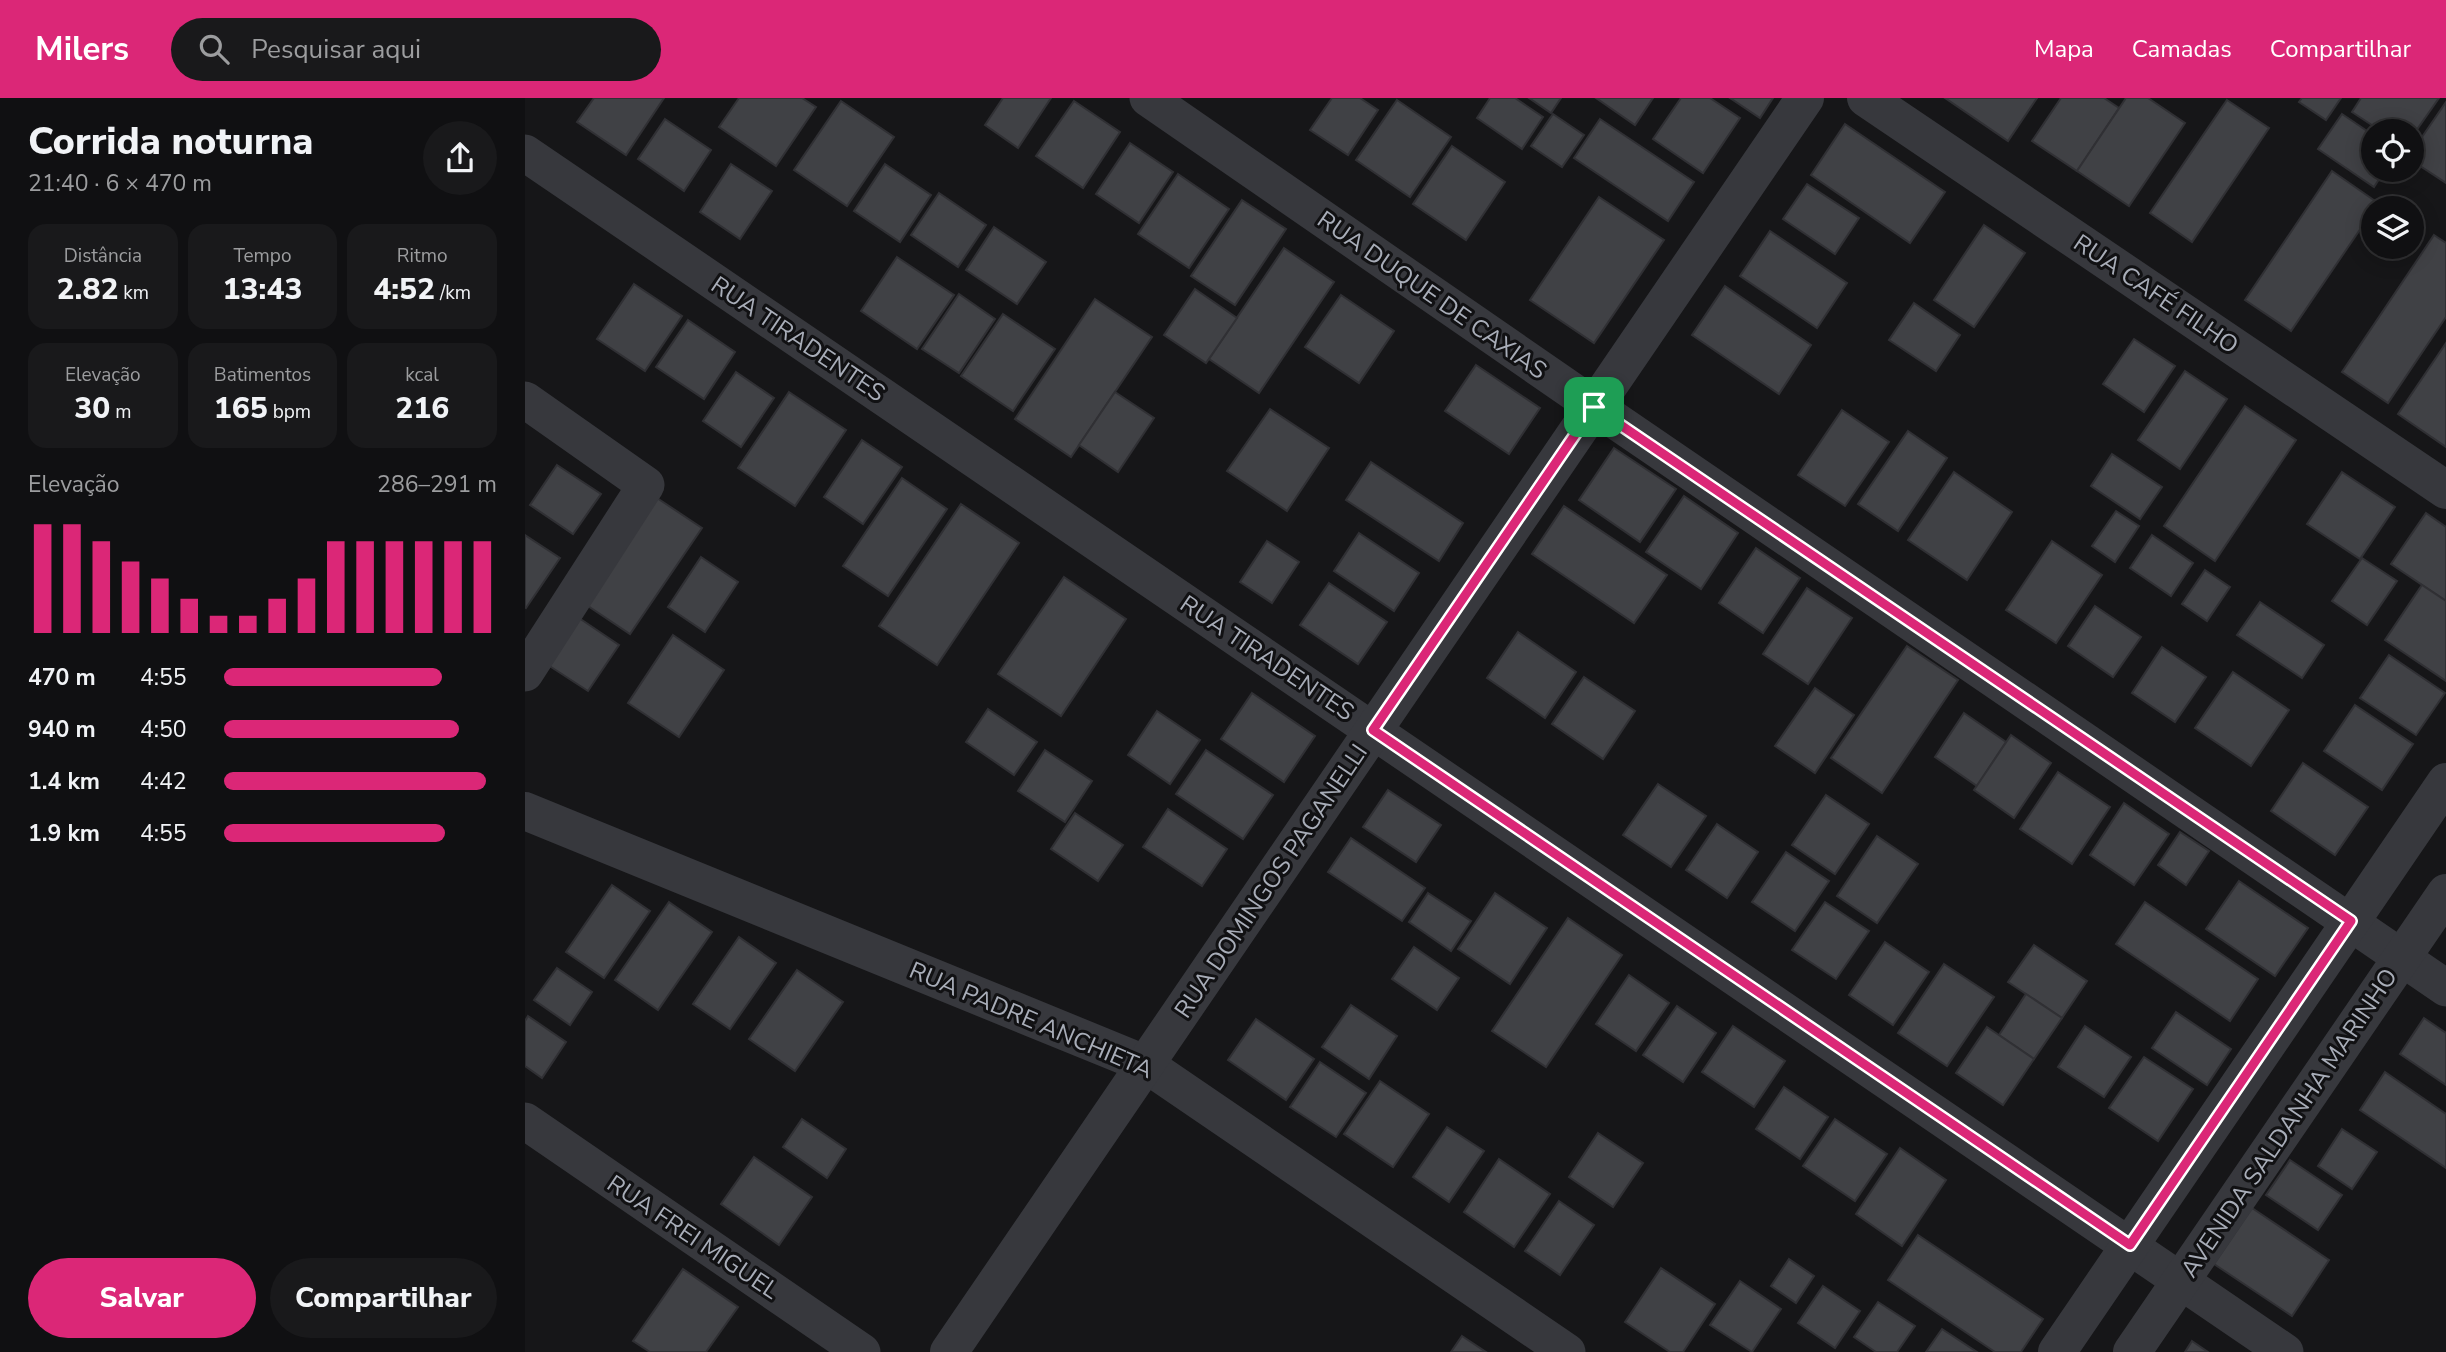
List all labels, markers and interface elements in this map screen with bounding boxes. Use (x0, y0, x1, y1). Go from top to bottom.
search box (171, 18, 661, 81)
text: Milers (35, 27, 129, 72)
icon: search (195, 30, 233, 68)
text: Pesquisar aqui (251, 32, 421, 67)
text: Mapa (2034, 33, 2094, 65)
text: Camadas (2132, 33, 2232, 65)
text: Compartilhar (2270, 33, 2411, 65)
text: Corrida noturna (28, 116, 313, 167)
map controls (2361, 119, 2424, 259)
button: locate (2361, 119, 2424, 182)
button: share (423, 121, 497, 195)
text: 21:40 · 6 × 470 m (28, 168, 212, 199)
button: layers (2361, 196, 2424, 259)
street label: RUA DUQUE DE CAXIAS (1311, 204, 1553, 386)
street label: RUA CAFÉ FILHO (2067, 227, 2245, 361)
text: Distância (64, 243, 142, 269)
text: Tempo (233, 243, 291, 269)
text: Ritmo (397, 243, 447, 269)
text: 2.82 (57, 269, 118, 310)
text: 13:43 (223, 269, 302, 310)
text: 4:52 (373, 269, 435, 310)
street label: RUA TIRADENTES (705, 269, 891, 409)
text: km (118, 280, 149, 306)
text: /km (435, 280, 471, 306)
text: Elevação (65, 362, 141, 388)
text: Batimentos (214, 362, 311, 388)
text: kcal (405, 362, 439, 388)
pin (1564, 377, 1624, 437)
text: 30 (74, 388, 110, 429)
text: 165 (214, 388, 268, 429)
text: 216 (395, 388, 449, 429)
icon: arrive (1575, 388, 1613, 426)
text: m (110, 399, 131, 425)
text: bpm (268, 399, 311, 425)
text: Elevação (28, 469, 120, 500)
text: 286–291 m (377, 469, 497, 500)
street label: RUA TIRADENTES (1174, 588, 1360, 728)
text: 470 m (28, 662, 96, 693)
text: 4:55 (140, 662, 187, 693)
text: 940 m (28, 714, 96, 745)
text: 4:50 (140, 714, 187, 745)
street label: RUA DOMINGOS PAGANELLI (1167, 738, 1375, 1024)
text: 1.4 km (28, 766, 100, 797)
text: 4:42 (140, 766, 187, 797)
text: 1.9 km (28, 818, 100, 849)
text: 4:55 (140, 818, 187, 849)
street label: RUA PADRE ANCHIETA (904, 954, 1158, 1086)
street label: AVENIDA SALDANHA MARINHO (2173, 962, 2405, 1284)
street label: RUA FREI MIGUEL (601, 1167, 785, 1307)
button: Salvar (28, 1258, 256, 1338)
button: Compartilhar (270, 1258, 497, 1338)

